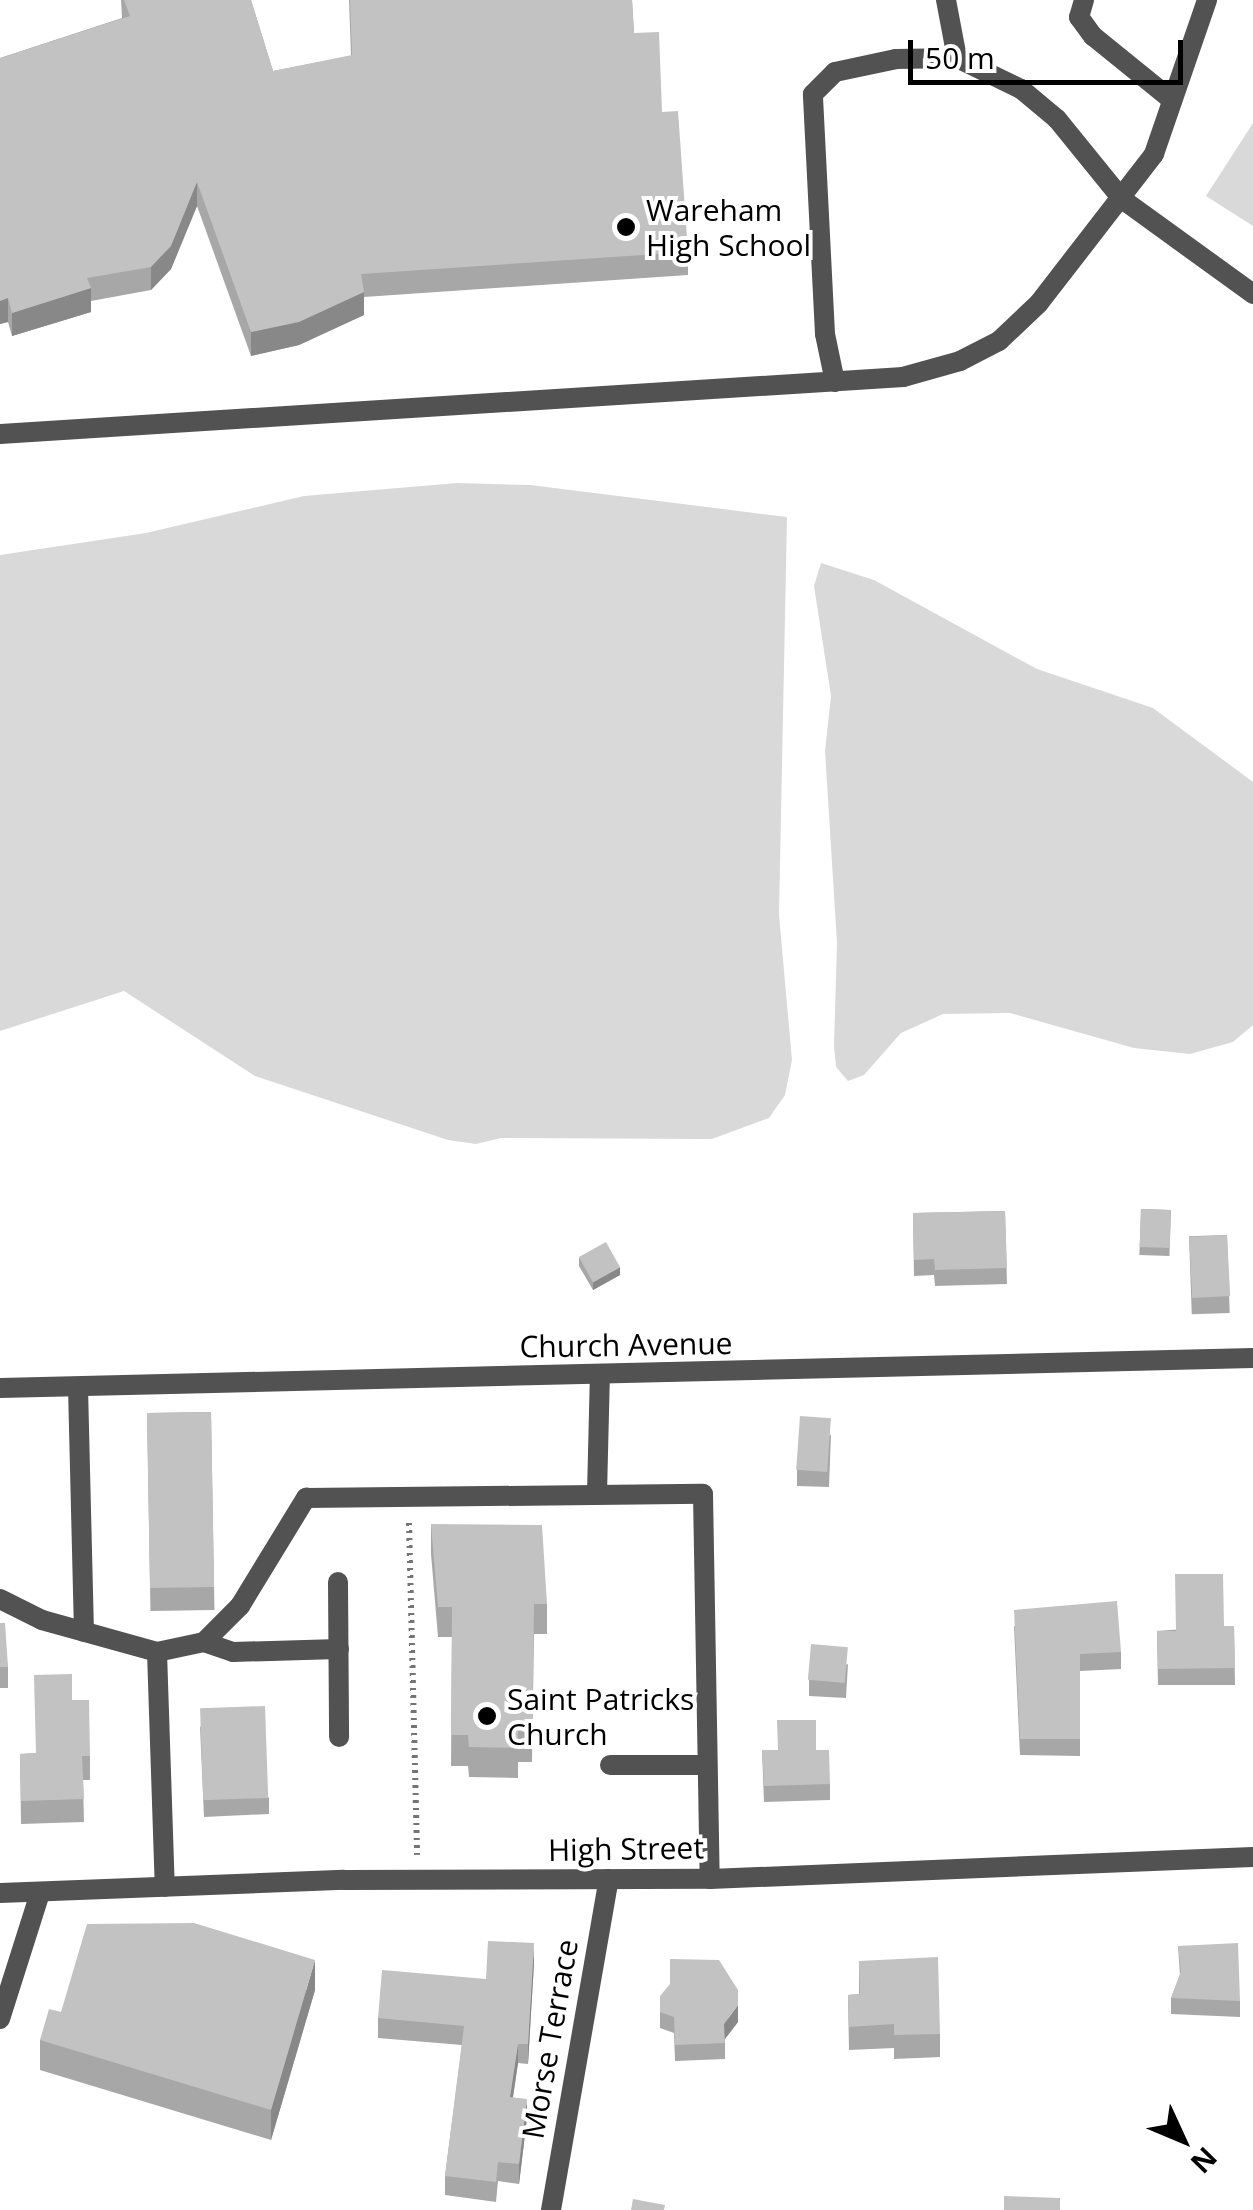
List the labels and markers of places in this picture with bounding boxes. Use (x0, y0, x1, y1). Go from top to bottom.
place label: Wareham High School (646, 192, 811, 262)
marker: Wareham High School (615, 216, 637, 238)
place label: Saint Patricks Church (507, 1681, 694, 1752)
marker: Saint Patricks Church (476, 1705, 498, 1727)

